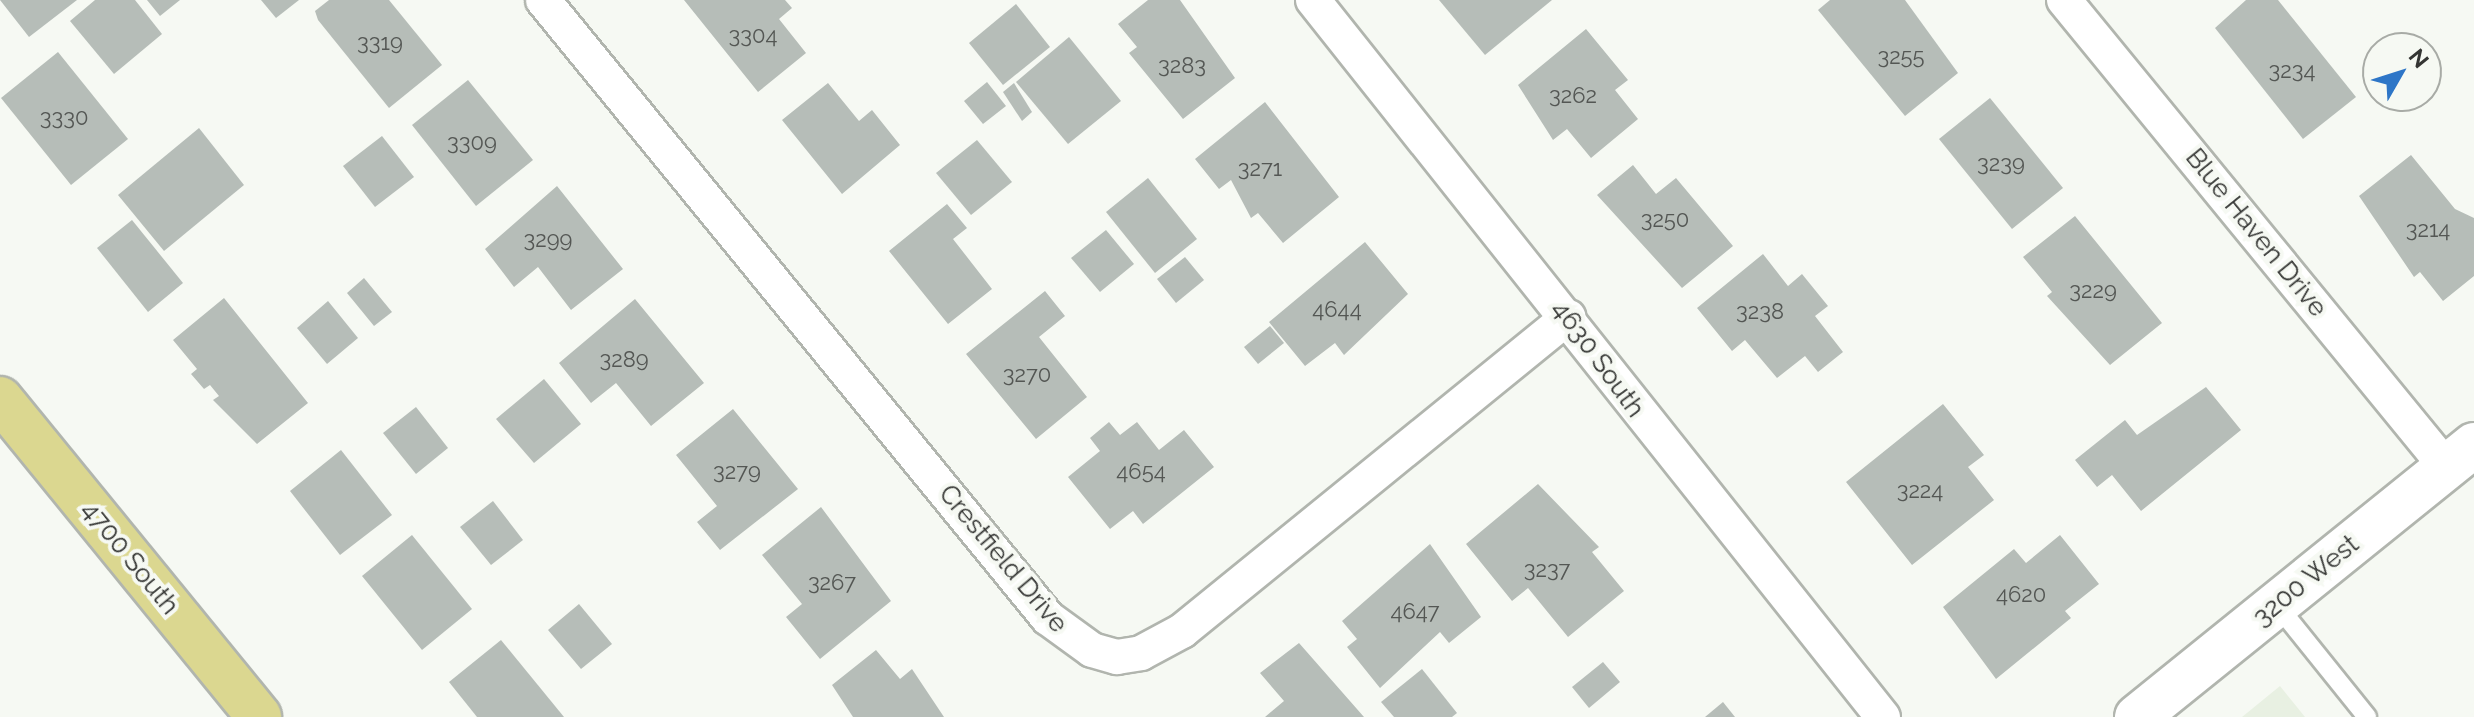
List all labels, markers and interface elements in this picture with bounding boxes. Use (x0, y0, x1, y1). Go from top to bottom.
house number: 3304 (729, 23, 777, 49)
house number: 3319 (357, 30, 403, 56)
north arrow (2362, 32, 2442, 112)
text: N (2404, 43, 2434, 73)
house number: 3255 (1877, 44, 1925, 70)
house number: 3283 (1158, 53, 1206, 79)
house number: 3234 (2269, 58, 2315, 84)
house number: 3262 (1549, 83, 1597, 109)
house number: 3330 (40, 105, 88, 131)
house number: 3309 (447, 130, 497, 156)
street label: Blue Haven Drive (2179, 143, 2333, 323)
house number: 3239 (1977, 151, 2025, 177)
house number: 3271 (1238, 156, 1282, 182)
house number: 3250 (1641, 207, 1689, 233)
house number: 3214 (2406, 217, 2450, 243)
house number: 3299 (524, 227, 572, 253)
house number: 3229 (2069, 278, 2117, 304)
street label: 4630 South (1545, 294, 1651, 424)
house number: 4644 (1312, 297, 1362, 323)
house number: 3238 (1736, 299, 1784, 325)
house number: 3289 (599, 347, 649, 373)
house number: 3270 (1003, 362, 1051, 388)
house number: 3279 (713, 459, 761, 485)
house number: 4654 (1116, 459, 1166, 485)
house number: 3224 (1897, 478, 1943, 504)
street label: Crestfield Drive (932, 479, 1074, 639)
street label: 4700 South (75, 495, 185, 621)
street label: 3200 West (2246, 529, 2366, 633)
house number: 3237 (1524, 557, 1570, 583)
house number: 3267 (808, 570, 856, 596)
house number: 4620 (1996, 582, 2046, 608)
house number: 4647 (1391, 599, 1439, 625)

